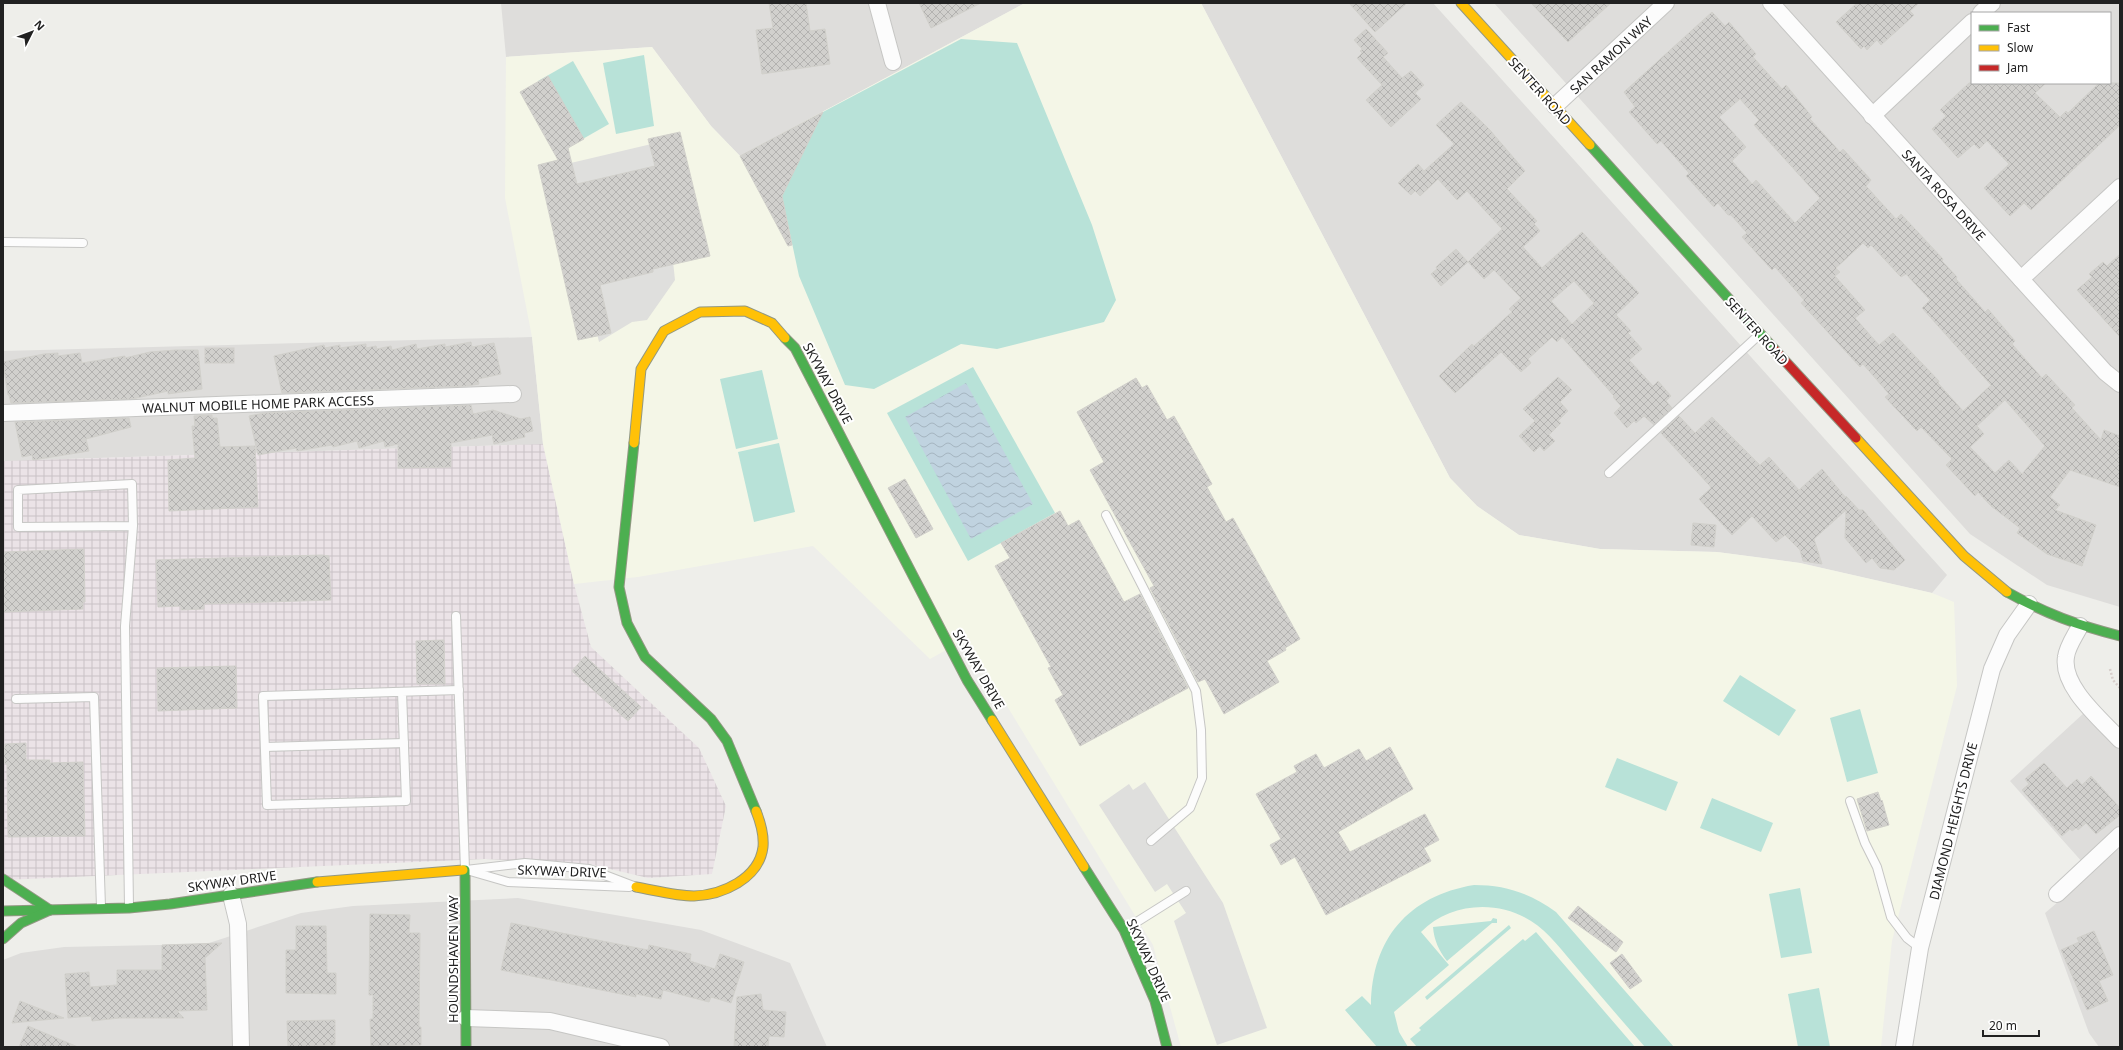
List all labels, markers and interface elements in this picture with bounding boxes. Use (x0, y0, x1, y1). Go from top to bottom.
north arrow (12, 12, 52, 52)
street label: SAN RAMON WAY (1566, 12, 1657, 98)
legend (1971, 12, 2111, 84)
text: N (31, 17, 48, 33)
text: Fast (2007, 19, 2031, 36)
text: Slow (2007, 39, 2034, 56)
street label: SENTER ROAD (1505, 53, 1575, 129)
text: Jam (2006, 59, 2028, 76)
street label: SANTA ROSA DRIVE (1898, 145, 1990, 245)
street label: SENTER ROAD (1722, 293, 1792, 369)
street label: SKYWAY DRIVE (799, 339, 857, 427)
street label: WALNUT MOBILE HOME PARK ACCESS (142, 391, 374, 417)
street label: SKYWAY DRIVE (949, 626, 1009, 712)
street label: DIAMOND HEIGHTS DRIVE (1925, 740, 1981, 902)
street label: SKYWAY DRIVE (517, 860, 607, 882)
street label: SKYWAY DRIVE (186, 866, 278, 896)
street label: HOUNDSHAVEN WAY (444, 894, 462, 1023)
street label: SKYWAY DRIVE (1123, 916, 1175, 1004)
scale bar (1983, 1012, 2039, 1038)
text: 20 m (1989, 1017, 2017, 1034)

